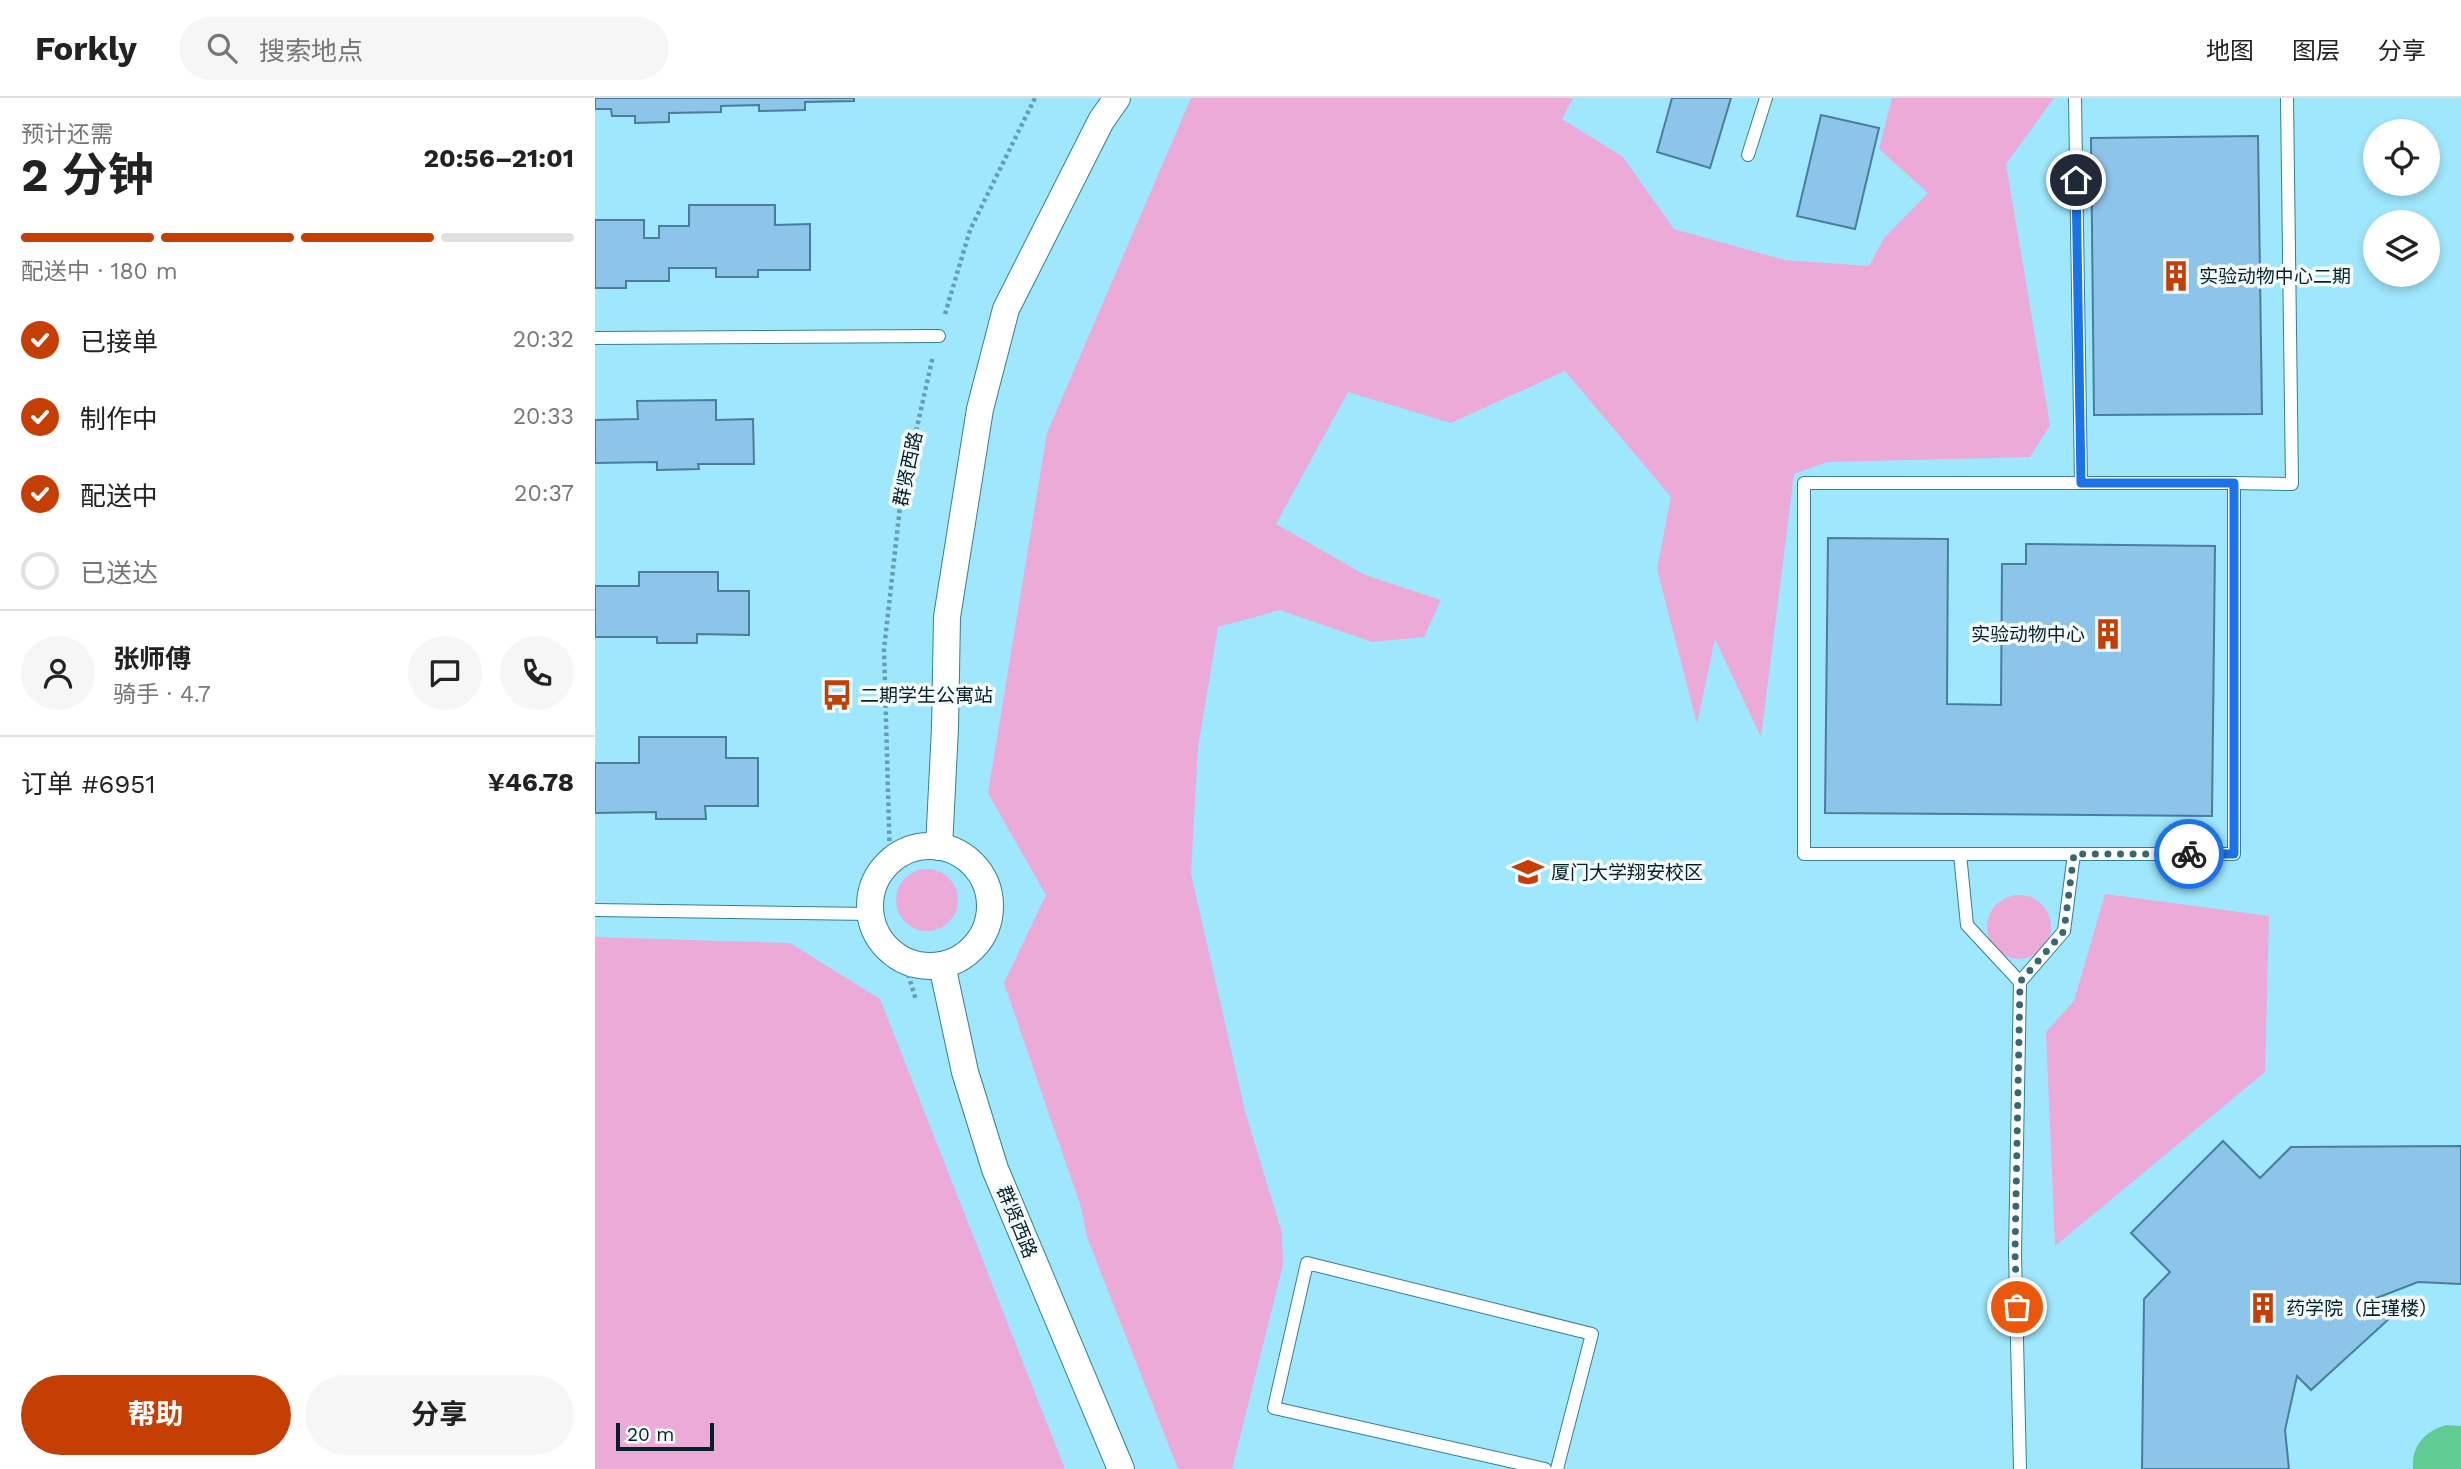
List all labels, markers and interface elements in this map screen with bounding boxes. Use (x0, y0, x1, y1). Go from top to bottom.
search box (179, 17, 669, 80)
text: Forkly (35, 29, 137, 68)
icon: search (203, 29, 241, 67)
text: 搜索地点 (259, 36, 363, 66)
text: 地图 (2206, 37, 2254, 65)
text: 图层 (2292, 37, 2340, 65)
text: 分享 (2378, 37, 2426, 65)
map controls (2363, 119, 2440, 287)
button: locate (2363, 119, 2440, 196)
text: 预计还需 (21, 121, 113, 148)
text: 20:56–21:01 (423, 143, 574, 173)
text: 2 分钟 (21, 148, 154, 202)
pin (2046, 150, 2106, 210)
icon: home (2057, 161, 2095, 199)
button: layers (2363, 210, 2440, 287)
text: 配送中 · 180 m (21, 258, 178, 285)
building icon: 实验动物中心二期 (2159, 259, 2193, 293)
place label: 实验动物中心二期 (2199, 265, 2351, 288)
icon: check (21, 321, 59, 359)
text: 20:32 (513, 326, 574, 353)
text: 已接单 (80, 327, 158, 357)
icon: check (21, 398, 59, 436)
text: 20:33 (513, 403, 574, 430)
text: 制作中 (80, 404, 158, 434)
street label: 群贤西路 (889, 429, 927, 509)
icon: check (21, 475, 59, 513)
text: 20:37 (514, 480, 574, 507)
text: 配送中 (80, 481, 158, 511)
text: 已送达 (80, 558, 158, 588)
building icon: 实验动物中心 (2091, 617, 2125, 651)
place label: 实验动物中心 (1971, 623, 2085, 646)
button: person (21, 636, 95, 710)
button: chat (408, 636, 482, 710)
button: phone (500, 636, 574, 710)
text: 张师傅 (113, 644, 191, 674)
bus stop icon: 二期学生公寓站 (820, 678, 854, 712)
text: 骑手 · 4.7 (113, 681, 211, 708)
place label: 二期学生公寓站 (860, 684, 993, 707)
text: ¥46.78 (488, 767, 574, 797)
text: 订单 #6951 (21, 769, 156, 799)
courier (2154, 819, 2224, 889)
icon: bike (2170, 835, 2208, 873)
school or university icon: 厦门大学翔安校区 (1511, 855, 1545, 889)
place label: 厦门大学翔安校区 (1551, 861, 1703, 884)
street label: 群贤西路 (992, 1182, 1042, 1262)
pin (1987, 1277, 2047, 1337)
icon: bag (1998, 1288, 2036, 1326)
building icon: 药学院（庄瑾楼） (2246, 1291, 2280, 1325)
place label: 药学院（庄瑾楼） (2286, 1297, 2438, 1320)
button: 帮助 (21, 1375, 291, 1455)
button: 分享 (305, 1375, 574, 1455)
scale bar (616, 1420, 714, 1452)
text: 20 m (627, 1423, 674, 1446)

